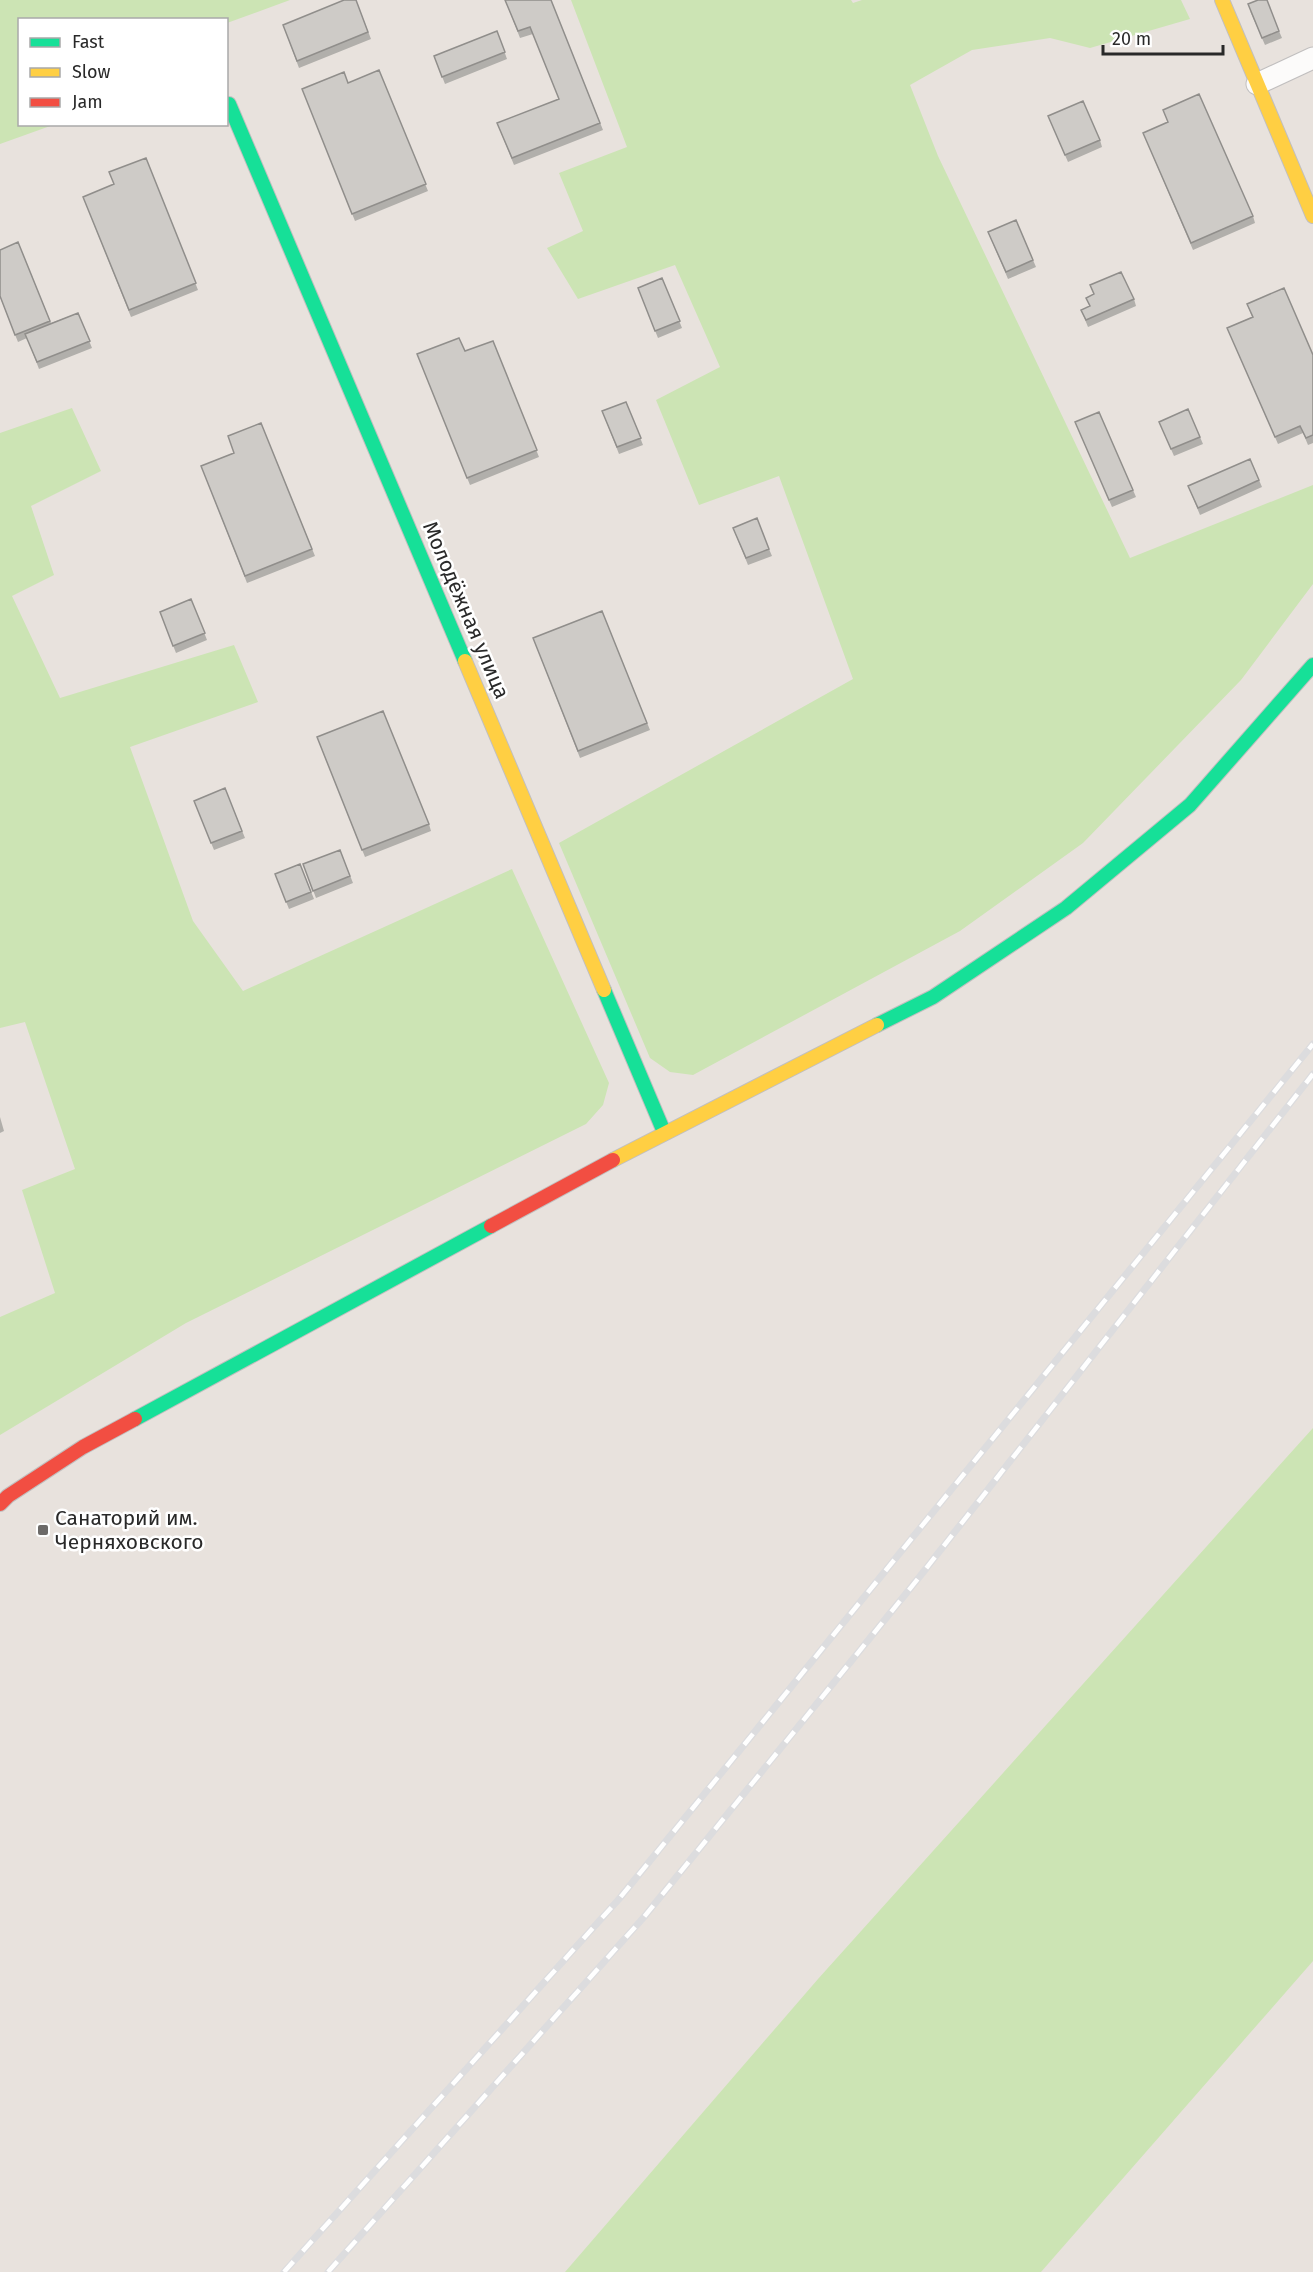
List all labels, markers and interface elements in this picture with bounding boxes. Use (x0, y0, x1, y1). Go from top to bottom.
legend (18, 18, 228, 126)
scale bar (1103, 18, 1223, 56)
text: 20 m (1112, 28, 1151, 50)
text: Fast (72, 31, 105, 53)
text: Slow (72, 61, 111, 83)
text: Jam (72, 91, 103, 113)
street label: Молодёжная улица (417, 517, 515, 703)
place label: Санаторий им. Черняховского (55, 1505, 204, 1555)
marker: Санаторий им. Черняховского (36, 1523, 50, 1537)

